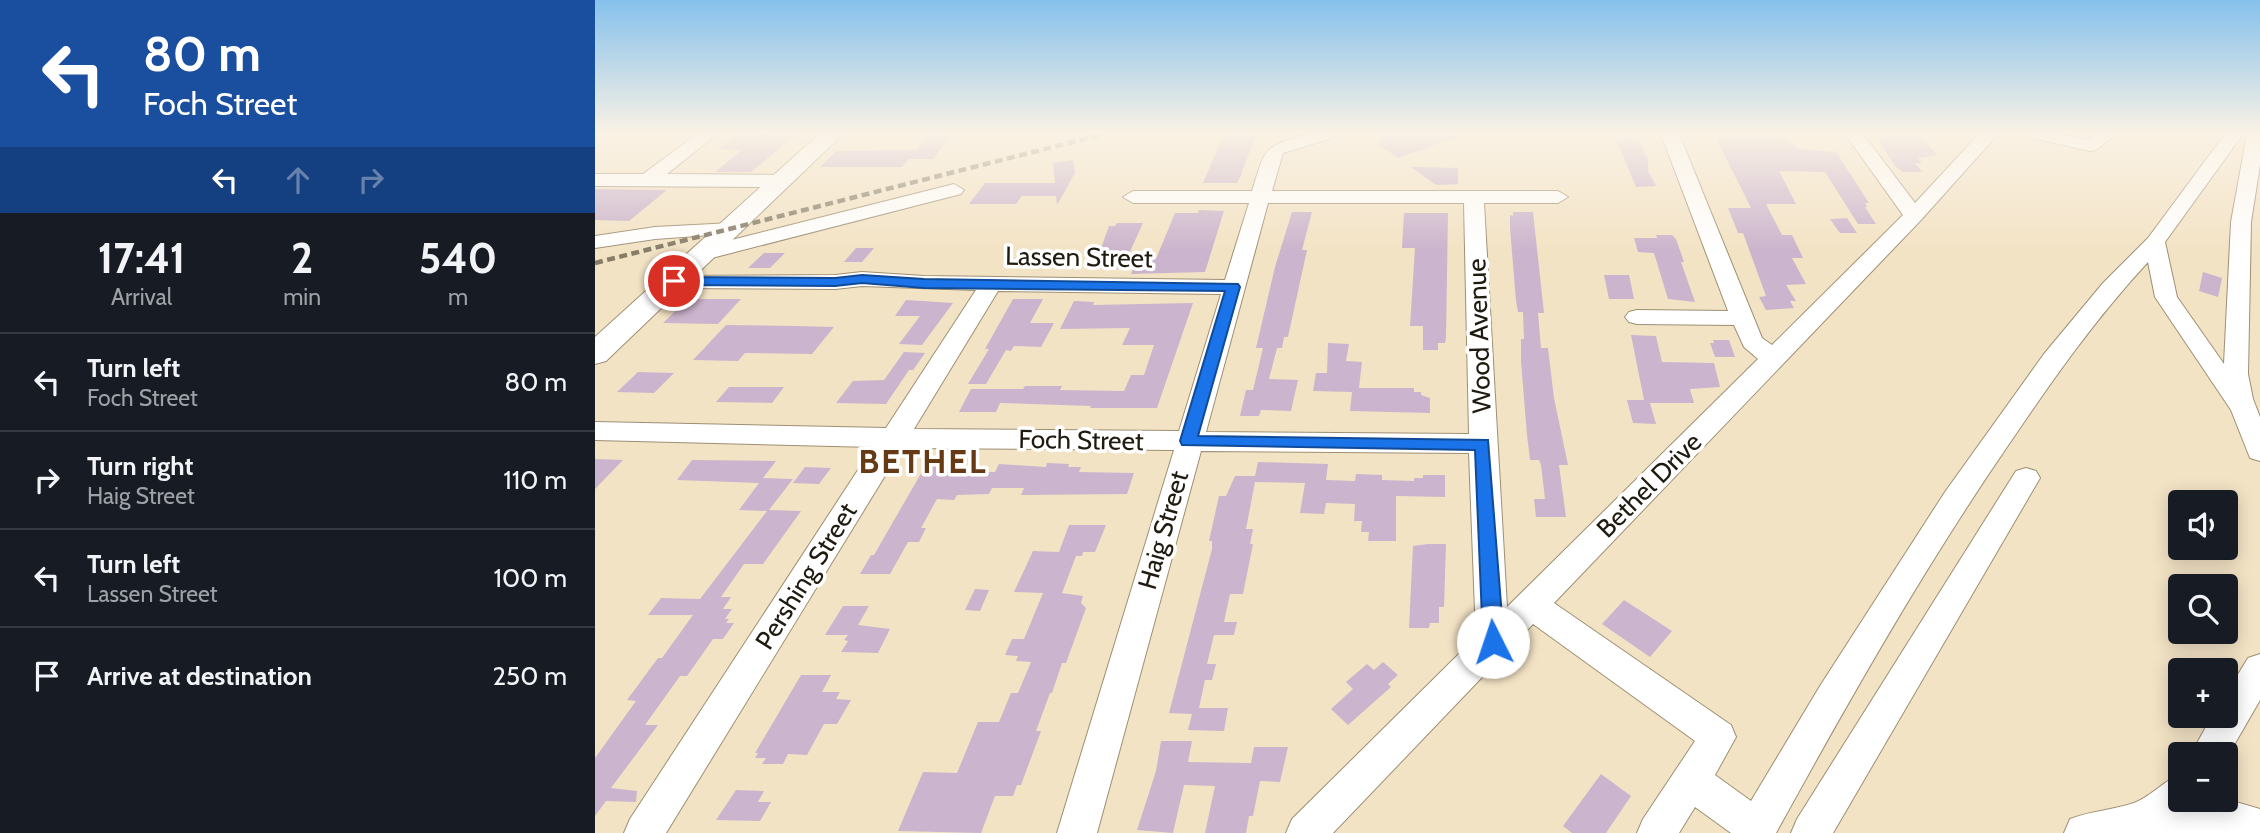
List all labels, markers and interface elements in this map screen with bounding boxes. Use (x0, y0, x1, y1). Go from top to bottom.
text: 80 m (143, 24, 261, 83)
icon: left (28, 28, 119, 119)
text: Foch Street (143, 84, 297, 123)
icon: left (206, 161, 244, 199)
icon: ahead (279, 161, 317, 199)
icon: right (352, 161, 390, 199)
text: 17:41 (98, 232, 185, 284)
text: 2 (291, 232, 313, 284)
text: 540 (419, 232, 497, 284)
street label: Lassen Street (1005, 240, 1153, 274)
pin (644, 251, 704, 311)
street label: Wood Avenue (1460, 258, 1498, 414)
icon: arrive (655, 262, 693, 300)
text: Arrival (111, 283, 172, 311)
text: min (283, 283, 321, 311)
text: m (448, 283, 468, 311)
text: Turn left (87, 352, 180, 384)
icon: left (28, 363, 66, 401)
text: 80 m (504, 366, 567, 398)
text: Foch Street (87, 384, 198, 412)
street label: Foch Street (1018, 423, 1144, 457)
street label: Bethel Drive (1590, 426, 1708, 544)
district label: BETHEL (858, 441, 988, 481)
text: Turn right (87, 450, 193, 482)
icon: right (28, 461, 66, 499)
text: 110 m (503, 464, 567, 496)
street label: Haig Street (1131, 467, 1195, 593)
text: Haig Street (87, 482, 195, 510)
map controls (2168, 490, 2238, 812)
button: sound (2168, 490, 2238, 560)
street label: Pershing Street (748, 497, 864, 655)
text: Turn left (87, 548, 180, 580)
icon: left (28, 559, 66, 597)
text: 100 m (494, 562, 567, 594)
button: search (2168, 574, 2238, 644)
text: Lassen Street (87, 580, 218, 608)
position arrow (1456, 605, 1530, 679)
icon: arrive (28, 657, 66, 695)
button: + (2168, 658, 2238, 728)
text: Arrive at destination (87, 660, 312, 692)
text: 250 m (493, 660, 567, 692)
button: − (2168, 742, 2238, 812)

